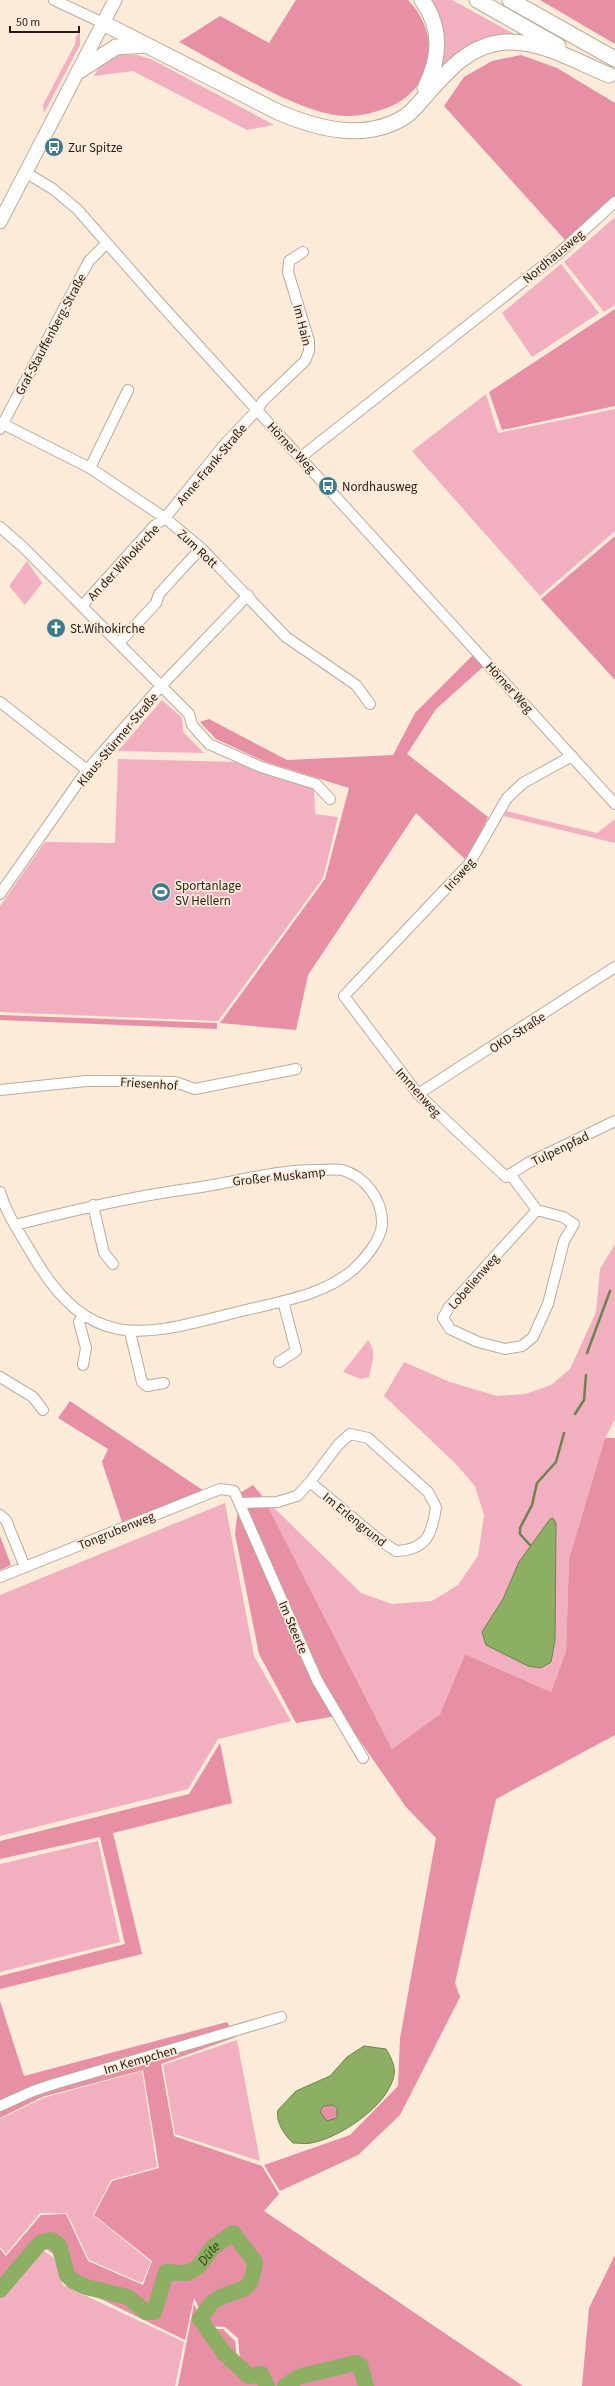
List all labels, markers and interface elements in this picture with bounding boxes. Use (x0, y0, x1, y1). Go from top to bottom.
scale bar (10, 8, 79, 34)
text: 50 m (16, 14, 40, 31)
bus stop icon: Zur Spitze (43, 136, 65, 158)
place label: Zur Spitze (68, 139, 123, 157)
street label: Nordhausweg (519, 225, 589, 288)
street label: Graf-Stauffenberg-Straße (11, 270, 91, 399)
street label: Im Hain (288, 303, 316, 348)
street label: Hörner Weg (263, 418, 320, 477)
street label: Anne-Frank-Straße (172, 420, 251, 509)
bus stop icon: Nordhausweg (317, 475, 339, 497)
place label: Nordhausweg (342, 478, 418, 496)
street label: An der Wihokirche (84, 521, 164, 605)
street label: Zum Rott (173, 525, 222, 573)
church icon: St.Wihokirche (45, 617, 67, 639)
place label: St.Wihokirche (70, 620, 145, 638)
street label: Hörner Weg (481, 658, 538, 718)
street label: Klaus-Stürmer-Straße (73, 689, 162, 790)
street label: Irisweg (440, 854, 480, 895)
place label: Sportanlage SV Hellern (175, 877, 241, 910)
sports icon: Sportanlage SV Hellern (150, 881, 172, 903)
street label: OKD-Straße (486, 1008, 549, 1058)
street label: Immenweg (391, 1064, 446, 1122)
street label: Friesenhof (120, 1073, 179, 1095)
street label: Tulpenpfad (529, 1127, 592, 1171)
street label: Großer Muskamp (232, 1163, 326, 1191)
street label: Lobelienweg (444, 1249, 504, 1314)
street label: Im Erlengrund (319, 1488, 390, 1551)
street label: Tongrubenweg (75, 1507, 158, 1555)
street label: Im Steerte (274, 1598, 312, 1657)
street label: Im Kempchen (102, 2041, 179, 2079)
water label: Düte (193, 2236, 224, 2270)

